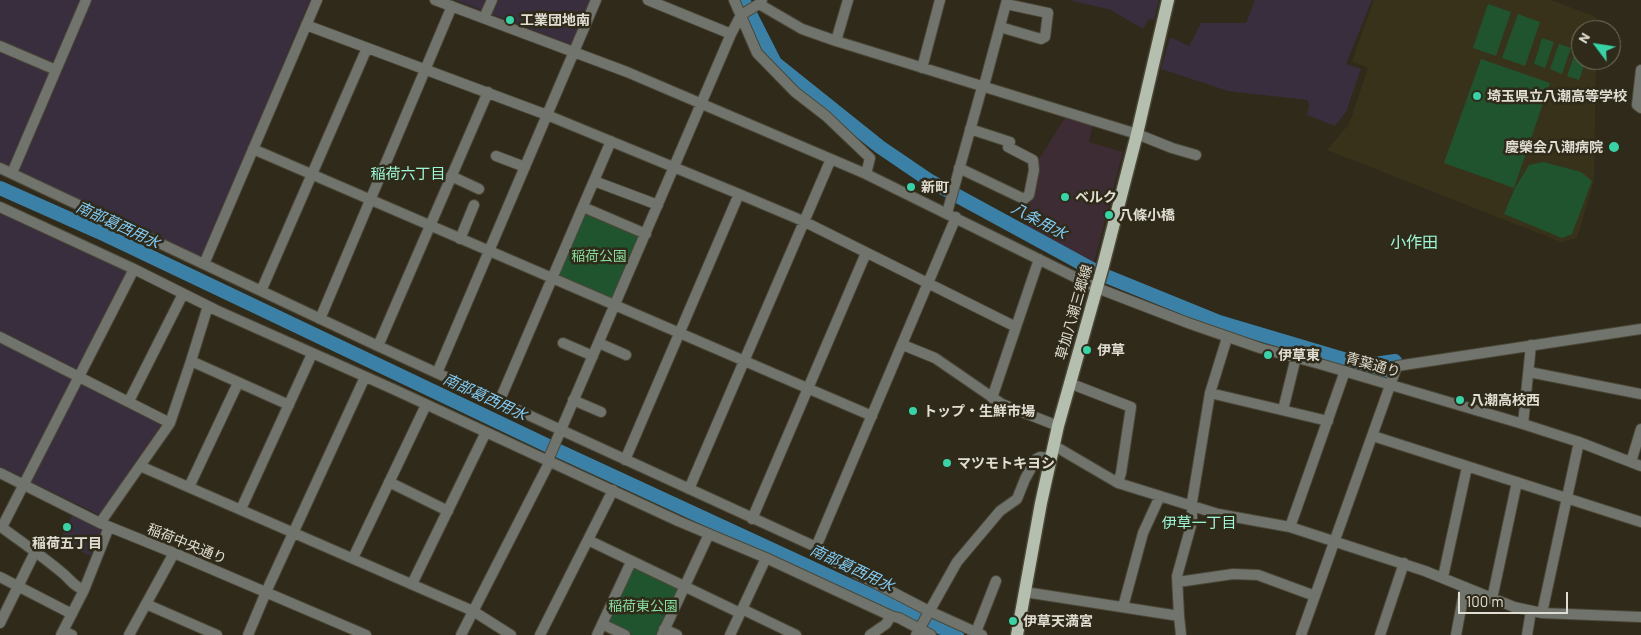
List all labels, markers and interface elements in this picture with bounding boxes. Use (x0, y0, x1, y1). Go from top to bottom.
place label: 工業団地南 (520, 12, 590, 28)
marker: 工業団地南 (504, 14, 516, 26)
north arrow (1571, 20, 1621, 70)
text: N (1574, 29, 1593, 46)
place label: 埼玉県立八潮高等学校 (1487, 88, 1627, 104)
marker: 埼玉県立八潮高等学校 (1471, 90, 1483, 102)
place label: 慶榮会八潮病院 (1505, 139, 1603, 155)
marker: 慶榮会八潮病院 (1607, 140, 1621, 154)
district label: 稲荷六丁目 (371, 165, 445, 183)
place label: 新町 (921, 179, 949, 195)
marker: 新町 (905, 181, 917, 193)
place label: ベルク (1075, 189, 1117, 205)
marker: ベルク (1059, 191, 1071, 203)
water label: 南部葛西用水 (73, 198, 163, 252)
water label: 八条用水 (1008, 199, 1070, 243)
place label: 八條小橋 (1119, 207, 1175, 223)
marker: 八條小橋 (1103, 209, 1115, 221)
district label: 小作田 (1390, 233, 1438, 253)
park label: 稲荷公園 (571, 248, 627, 264)
street label: 草加八潮三郷線 (1052, 263, 1096, 361)
place label: 伊草 (1097, 342, 1125, 358)
marker: 伊草 (1081, 344, 1093, 356)
place label: 伊草東 (1278, 347, 1320, 363)
marker: 伊草東 (1262, 349, 1274, 361)
street label: 青葉通り (1344, 349, 1402, 381)
water label: 南部葛西用水 (440, 370, 530, 424)
place label: 八潮高校西 (1470, 392, 1540, 408)
marker: 八潮高校西 (1454, 394, 1466, 406)
place label: トップ・生鮮市場 (923, 403, 1035, 419)
marker: トップ・生鮮市場 (907, 405, 919, 417)
place label: マツモトキヨシ (957, 455, 1055, 471)
marker: マツモトキヨシ (941, 457, 953, 469)
district label: 伊草一丁目 (1162, 514, 1236, 532)
street label: 稲荷中央通り (145, 520, 229, 568)
marker: 稲荷五丁目 (61, 521, 73, 533)
place label: 稲荷五丁目 (32, 535, 102, 551)
water label: 南部葛西用水 (807, 541, 897, 595)
scale bar (1461, 582, 1571, 614)
text: 100 m (1466, 592, 1504, 610)
park label: 稲荷東公園 (608, 598, 678, 614)
place label: 伊草天満宮 (1023, 613, 1093, 629)
marker: 伊草天満宮 (1007, 615, 1019, 627)

